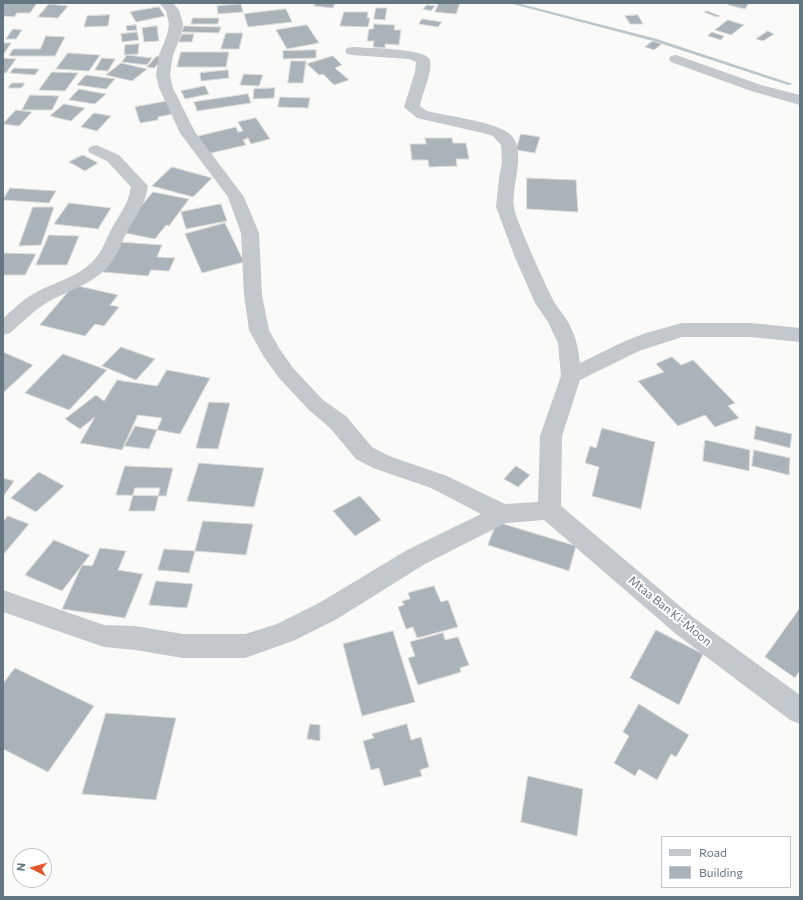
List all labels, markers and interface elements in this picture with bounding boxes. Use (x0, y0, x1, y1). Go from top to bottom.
street label: Mtaa Ban Ki-Moon (625, 573, 715, 649)
legend (661, 836, 791, 888)
text: Road (699, 845, 727, 859)
north arrow (12, 848, 52, 888)
text: N (14, 862, 27, 872)
text: Building (699, 865, 743, 879)

